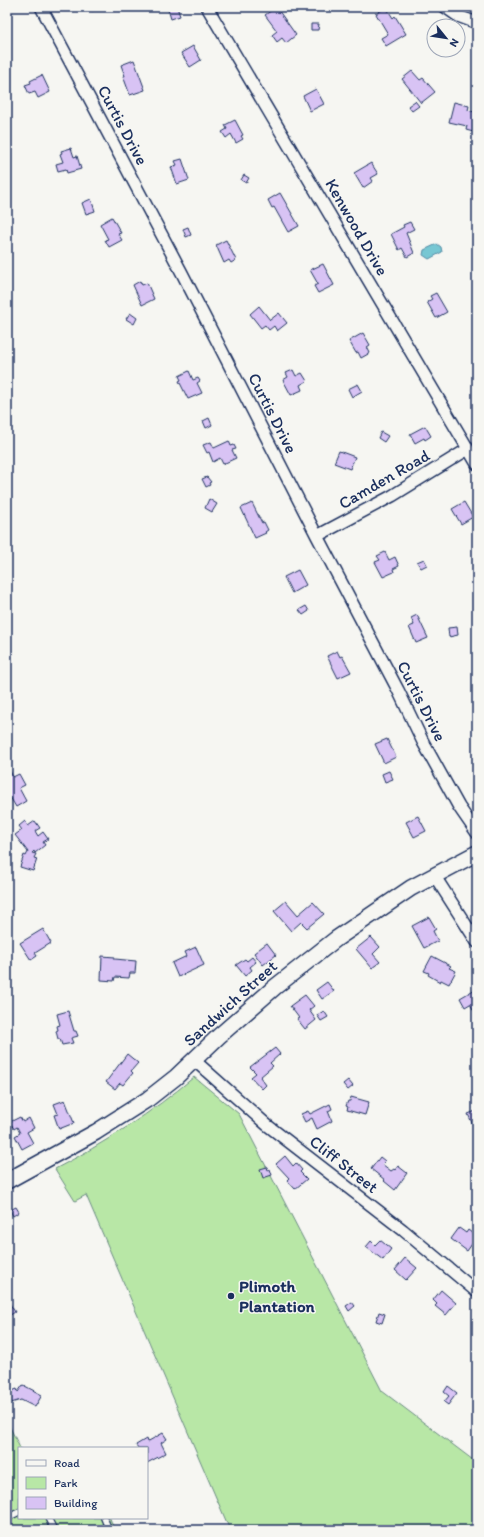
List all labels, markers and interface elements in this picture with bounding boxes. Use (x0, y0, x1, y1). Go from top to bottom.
north arrow (426, 18, 466, 58)
text: N (447, 36, 462, 49)
street label: Curtis Drive (94, 82, 152, 168)
street label: Kenwood Drive (321, 175, 393, 279)
street label: Curtis Drive (244, 370, 302, 456)
street label: Camden Road (335, 445, 434, 513)
street label: Curtis Drive (393, 658, 451, 744)
street label: Sandwich Street (179, 955, 281, 1050)
street label: Cliff Street (306, 1131, 382, 1197)
place label: Plimoth Plantation (239, 1276, 316, 1316)
marker: Plimoth Plantation (226, 1291, 236, 1301)
legend (18, 1447, 148, 1519)
text: Road (54, 1456, 80, 1470)
text: Park (54, 1476, 78, 1490)
text: Building (54, 1496, 98, 1510)

